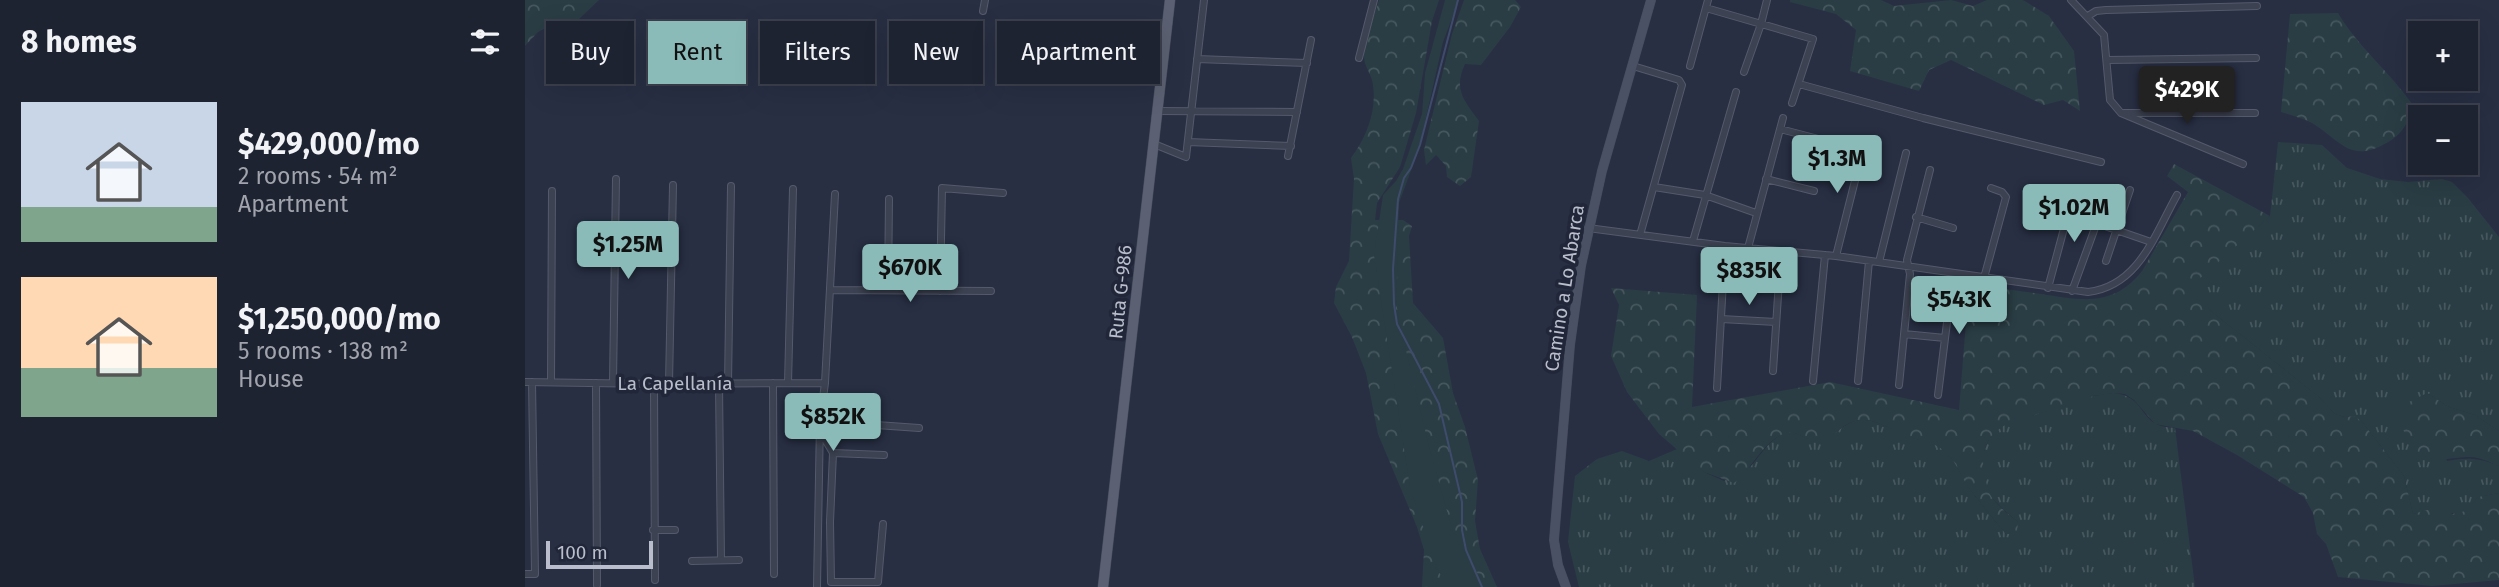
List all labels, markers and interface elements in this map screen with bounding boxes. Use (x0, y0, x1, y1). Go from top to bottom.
chip: Buy (546, 21, 634, 84)
chip: Rent (648, 21, 746, 84)
chip: Filters (760, 21, 875, 84)
chip: New (889, 21, 983, 84)
chip: Apartment (997, 21, 1160, 84)
map controls (2408, 21, 2478, 175)
button: + (2408, 21, 2478, 91)
icon: filters (466, 23, 504, 61)
text: 8 homes (21, 24, 137, 60)
pin: $429K (2138, 66, 2236, 126)
text: $429K (2155, 75, 2219, 103)
button: − (2408, 105, 2478, 175)
text: $429,000/mo (238, 126, 420, 162)
icon: home (77, 130, 161, 214)
pin: $1.3M (1788, 136, 1886, 195)
text: $1.3M (1808, 144, 1866, 172)
text: 2 rooms · 54 m² (238, 162, 397, 190)
pin: $1.02M (2017, 184, 2131, 244)
text: Apartment (238, 190, 348, 218)
text: $1.02M (2039, 193, 2109, 221)
street label: Camino a Lo Abarca (1540, 203, 1589, 373)
pin: $1.25M (571, 222, 685, 281)
text: $1.25M (593, 230, 663, 258)
pin: $670K (861, 244, 959, 304)
street label: Ruta G-986 (1104, 244, 1137, 340)
pin: $835K (1700, 247, 1798, 307)
text: $670K (878, 253, 942, 281)
text: $835K (1717, 256, 1781, 284)
pin: $543K (1910, 276, 2008, 336)
text: $543K (1927, 285, 1991, 313)
text: $1,250,000/mo (238, 301, 441, 337)
icon: home (77, 305, 161, 389)
text: 5 rooms · 138 m² (238, 337, 408, 365)
text: House (238, 365, 304, 393)
street label: La Capellanía (617, 372, 733, 395)
pin: $852K (784, 393, 882, 453)
text: $852K (801, 402, 865, 430)
scale bar (546, 538, 653, 570)
text: 100 m (557, 541, 608, 564)

